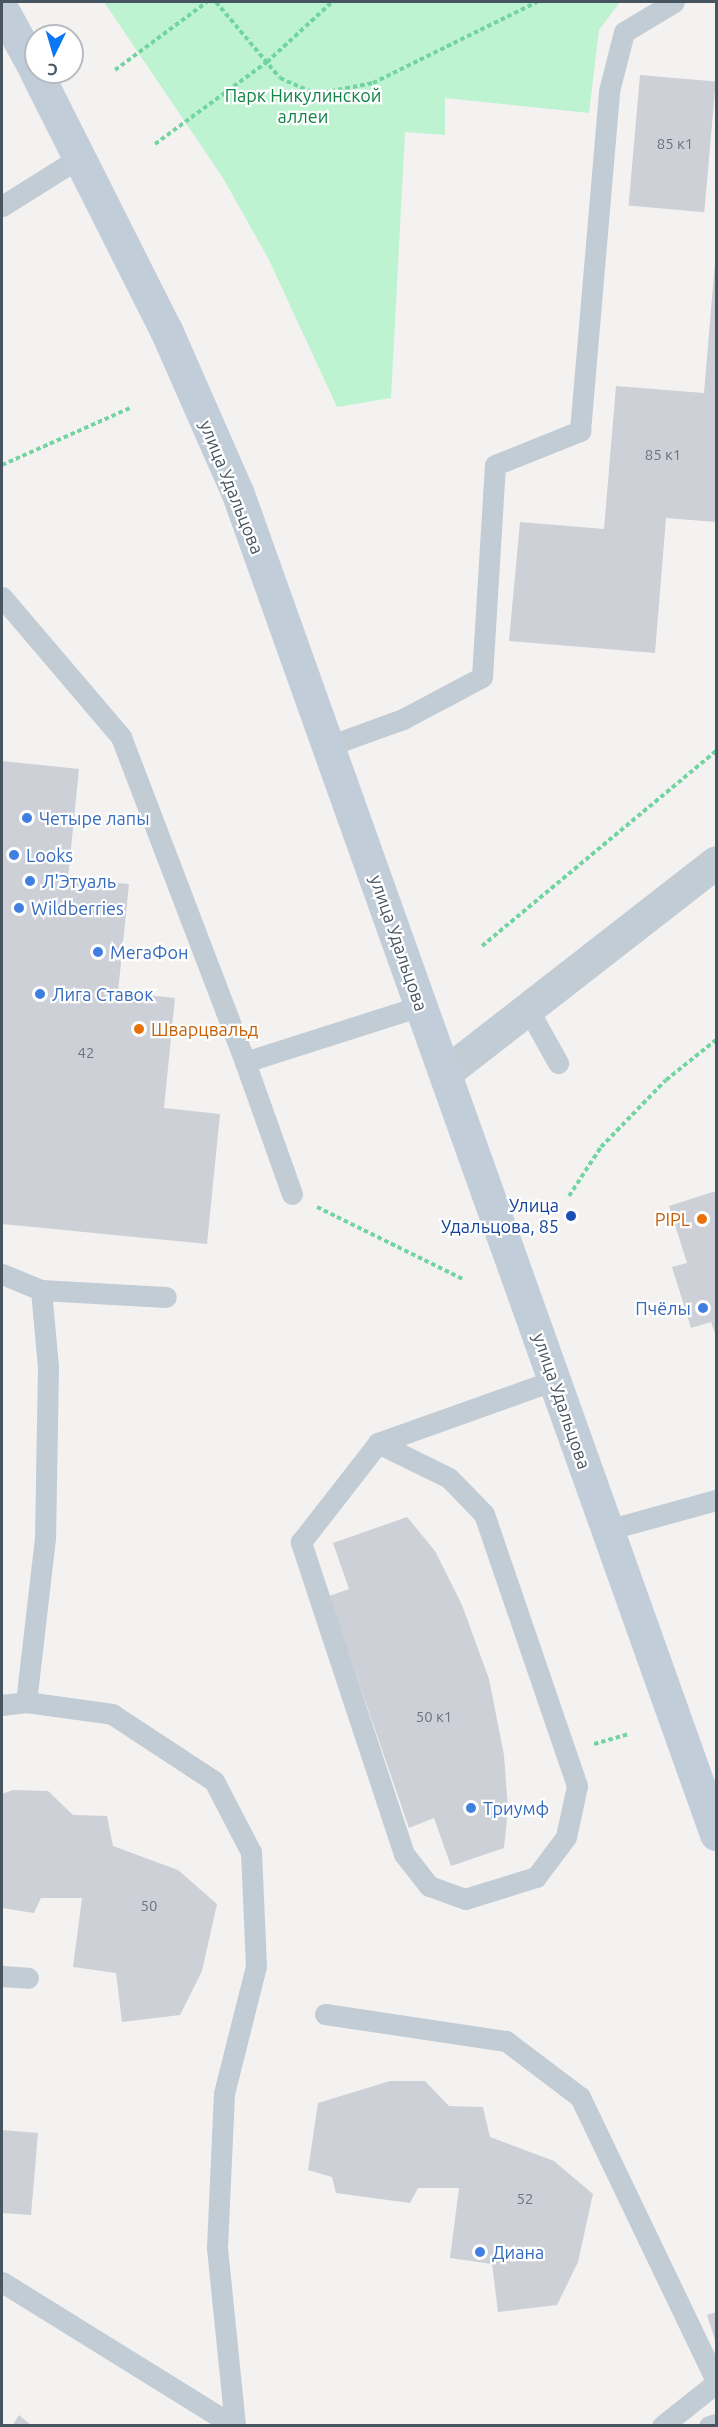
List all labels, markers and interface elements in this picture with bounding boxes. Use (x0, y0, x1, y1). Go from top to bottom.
north arrow (24, 24, 84, 84)
text: С (47, 61, 58, 79)
park label: Парк Никулинской аллеи (225, 85, 381, 128)
house number: 85 к1 (657, 135, 693, 153)
street label: улица Удальцова (195, 417, 269, 557)
house number: 85 к1 (645, 446, 681, 464)
place label: Четыре лапы (39, 807, 150, 829)
marker: Четыре лапы (20, 811, 34, 825)
place label: Looks (26, 844, 73, 866)
marker: Looks (7, 848, 21, 862)
place label: Л'Этуаль (42, 870, 116, 892)
street label: улица Удальцова (366, 872, 432, 1014)
marker: Л'Этуаль (23, 874, 37, 888)
place label: Wildberries (31, 897, 124, 919)
marker: Wildberries (12, 901, 26, 915)
place label: МегаФон (110, 941, 189, 963)
marker: МегаФон (91, 945, 105, 959)
place label: Лига Ставок (52, 983, 153, 1005)
marker: Лига Ставок (33, 987, 47, 1001)
place label: Шварцвальд (151, 1018, 258, 1040)
marker: Шварцвальд (132, 1022, 146, 1036)
house number: 42 (78, 1044, 94, 1062)
place label: Улица Удальцова, 85 (441, 1195, 559, 1238)
place label: PIPL (655, 1208, 690, 1230)
marker: Улица Удальцова, 85 (564, 1209, 578, 1223)
marker: PIPL (695, 1212, 709, 1226)
place label: Пчёлы (635, 1297, 691, 1319)
marker: Пчёлы (696, 1301, 710, 1315)
street label: улица Удальцова (529, 1330, 595, 1472)
house number: 50 к1 (416, 1708, 452, 1726)
place label: Триумф (483, 1797, 549, 1819)
marker: Триумф (464, 1801, 478, 1815)
house number: 50 (141, 1897, 157, 1915)
house number: 52 (517, 2190, 533, 2208)
place label: Диана (492, 2241, 544, 2263)
marker: Диана (473, 2245, 487, 2259)

